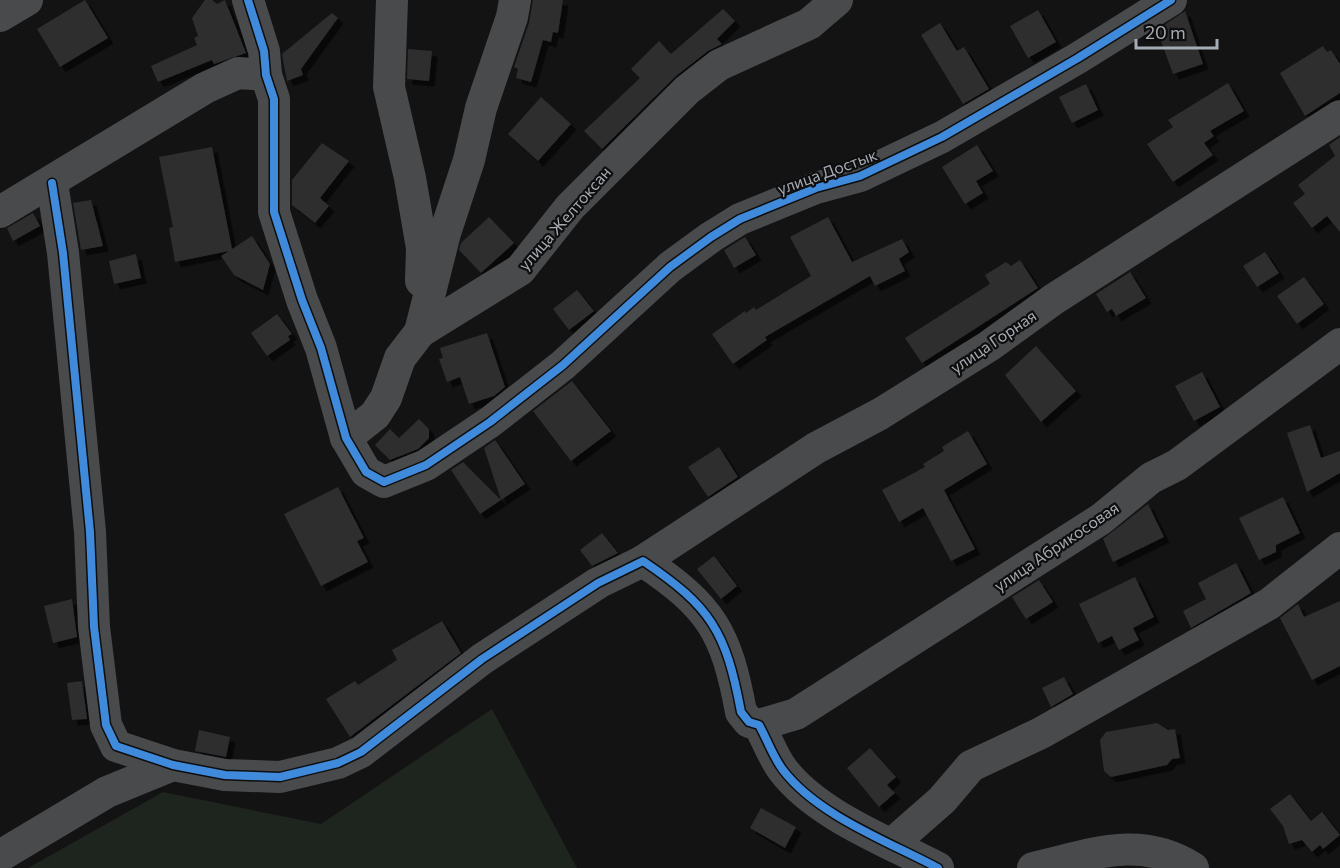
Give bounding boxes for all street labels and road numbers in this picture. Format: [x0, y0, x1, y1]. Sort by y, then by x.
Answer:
street label: улица Достык [775, 144, 880, 198]
street label: улица Желтоксан [514, 162, 614, 274]
street label: улица Горная [946, 305, 1040, 377]
street label: улица Абрикосовая [990, 497, 1122, 595]

